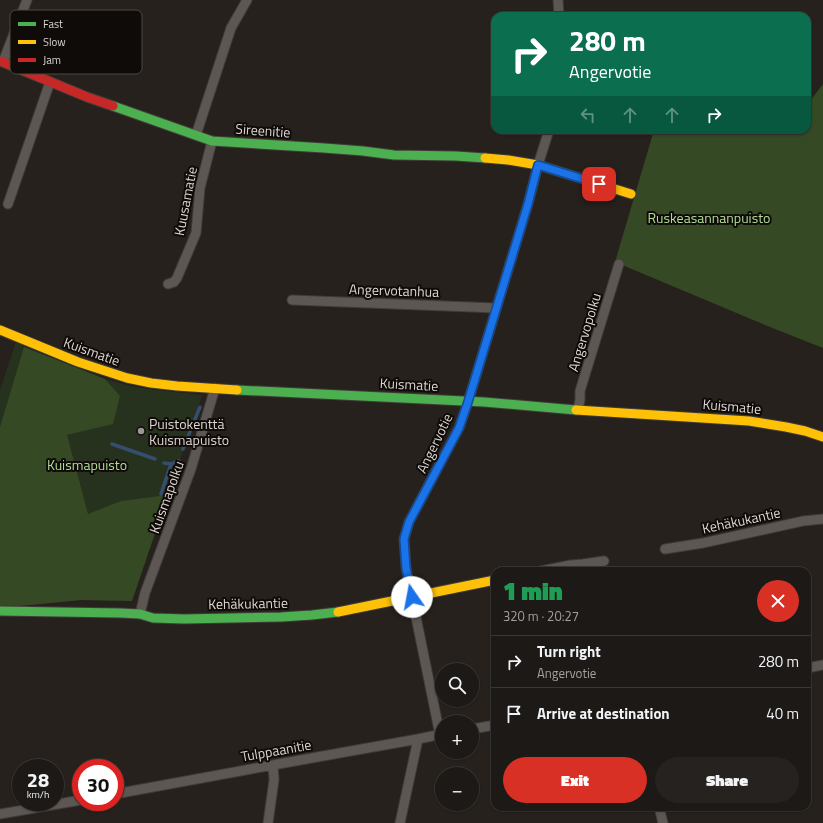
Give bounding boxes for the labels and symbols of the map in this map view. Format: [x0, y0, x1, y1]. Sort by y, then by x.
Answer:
legend [10, 10, 142, 74]
text: Fast [43, 16, 63, 32]
text: Slow [43, 34, 66, 50]
text: Jam [43, 52, 61, 68]
street label: Sireenitie [235, 118, 291, 142]
street label: Kuusamatie [168, 165, 202, 237]
pin [582, 167, 616, 201]
park label: Ruskeasannanpuisto [648, 207, 770, 228]
street label: Angervotanhua [348, 278, 440, 302]
street label: Angervopolku [562, 290, 606, 374]
street label: Kuismatie [61, 331, 123, 371]
street label: Kuismatie [379, 372, 439, 396]
street label: Kuismatie [702, 393, 762, 419]
street label: Angervotie [411, 410, 457, 476]
place label: Puistokenttä Kuismapuisto [149, 413, 229, 450]
marker: Puistokenttä Kuismapuisto [136, 426, 146, 436]
park label: Kuismapuisto [47, 454, 127, 475]
street label: Kuismapolku [143, 458, 189, 536]
street label: Kehäkukantie [700, 501, 782, 539]
position arrow [391, 576, 433, 618]
street label: Kehäkukantie [208, 592, 288, 614]
street label: Tulppaanitie [239, 733, 313, 767]
speed limit sign: 30 [72, 759, 124, 811]

